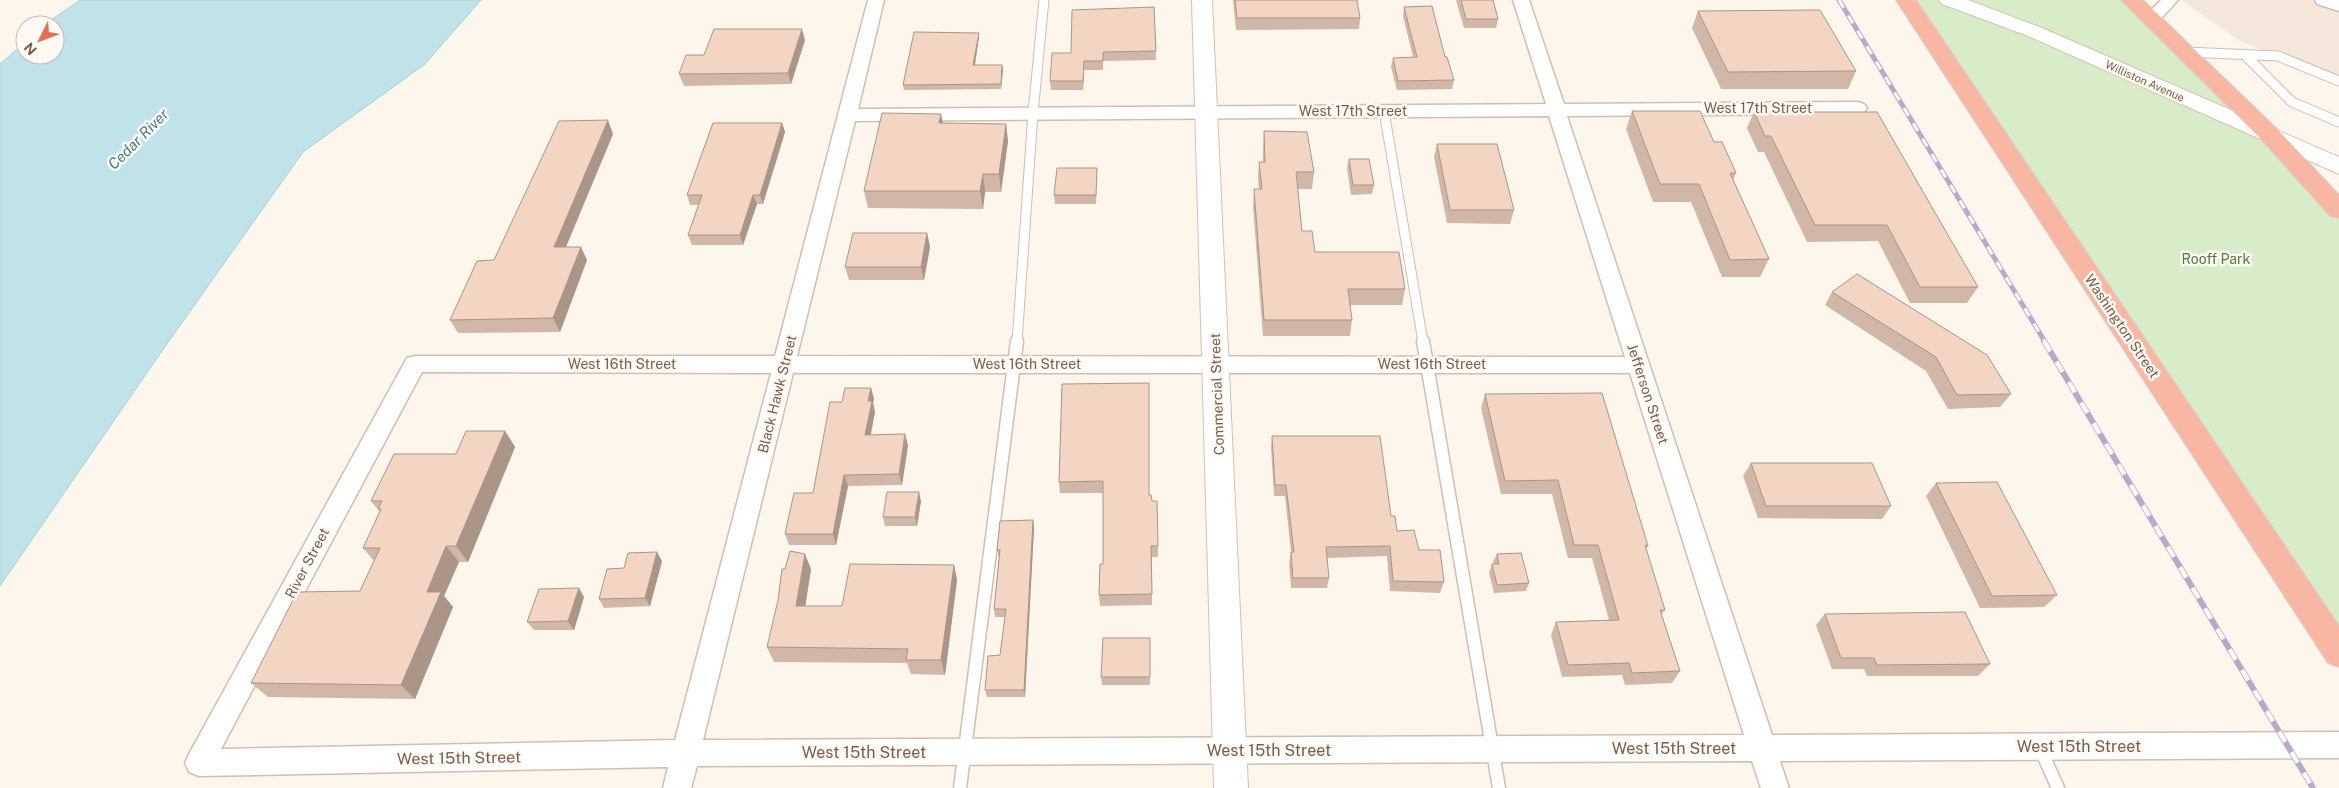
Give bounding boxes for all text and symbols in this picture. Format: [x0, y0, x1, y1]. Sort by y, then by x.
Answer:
north arrow [15, 15, 65, 65]
text: N [21, 39, 40, 58]
street label: Williston Avenue [2104, 58, 2186, 104]
street label: West 17th Street [1704, 100, 1812, 116]
street label: West 17th Street [1299, 103, 1407, 119]
water label: Cedar River [104, 105, 172, 173]
park label: Rooff Park [2182, 251, 2251, 267]
street label: Washington Street [2081, 271, 2163, 381]
street label: Black Hawk Street [755, 333, 799, 455]
street label: Commercial Street [1207, 333, 1227, 455]
street label: Jefferson Street [1624, 342, 1672, 446]
street label: West 16th Street [568, 356, 676, 372]
street label: West 16th Street [973, 356, 1081, 372]
street label: West 16th Street [1378, 356, 1486, 372]
street label: River Street [282, 525, 332, 601]
street label: West 15th Street [2017, 737, 2141, 756]
street label: West 15th Street [1612, 739, 1736, 758]
street label: West 15th Street [1207, 741, 1331, 760]
street label: West 15th Street [802, 743, 926, 762]
street label: West 15th Street [397, 747, 521, 769]

